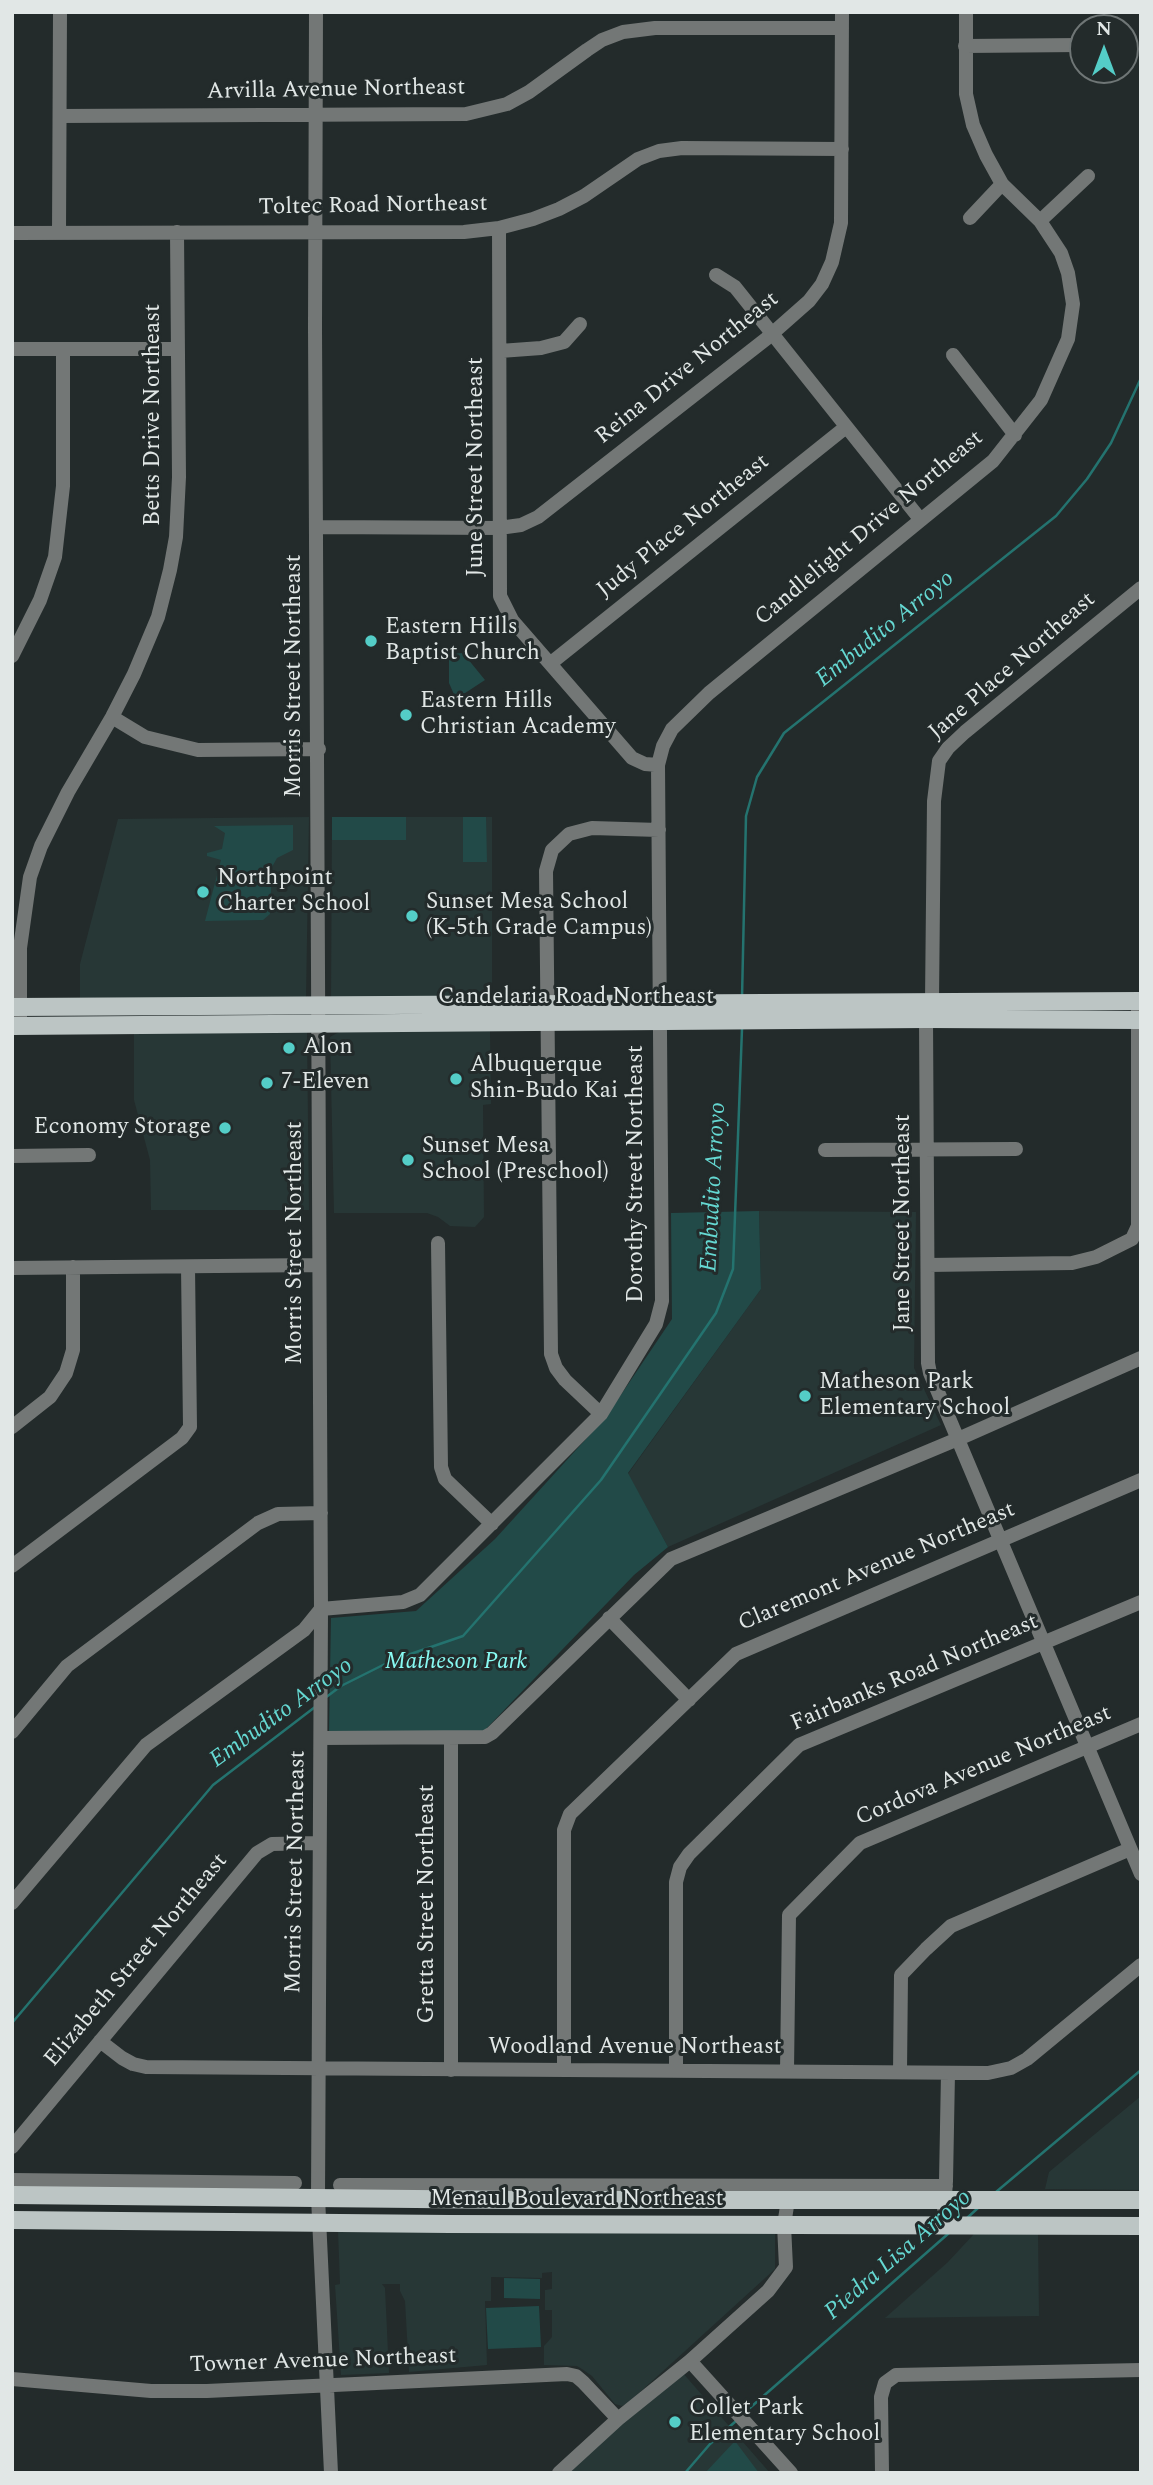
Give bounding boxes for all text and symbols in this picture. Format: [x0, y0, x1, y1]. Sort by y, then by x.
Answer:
north arrow [1069, 14, 1139, 84]
text: N [1096, 15, 1112, 44]
street label: Arvilla Avenue Northeast [206, 75, 466, 107]
street label: Toltec Road Northeast [258, 191, 488, 223]
street label: Reina Drive Northeast [591, 287, 785, 451]
street label: Betts Drive Northeast [140, 304, 168, 526]
street label: June Street Northeast [463, 357, 491, 577]
street label: Candlelight Drive Northeast [750, 425, 990, 633]
street label: Judy Place Northeast [592, 449, 776, 605]
street label: Morris Street Northeast [281, 554, 309, 798]
water label: Embudito Arroyo [811, 565, 961, 695]
street label: Jane Place Northeast [924, 587, 1102, 747]
place label: Eastern Hills Baptist Church [385, 614, 540, 668]
marker: Eastern Hills Baptist Church [363, 633, 379, 649]
place label: Eastern Hills Christian Academy [420, 688, 615, 742]
marker: Eastern Hills Christian Academy [398, 707, 414, 723]
place label: Northpoint Charter School [217, 865, 370, 919]
marker: Northpoint Charter School [195, 884, 211, 900]
place label: Sunset Mesa School (K-5th Grade Campus) [426, 889, 652, 943]
marker: Sunset Mesa School (K-5th Grade Campus) [404, 908, 420, 924]
street label: Candelaria Road Northeast [438, 984, 714, 1012]
place label: Alon [303, 1034, 353, 1062]
marker: Alon [281, 1040, 297, 1056]
street label: Dorothy Street Northeast [623, 1045, 651, 1303]
place label: Albuquerque Shin-Budo Kai [470, 1052, 618, 1106]
place label: 7-Eleven [281, 1069, 370, 1097]
marker: Albuquerque Shin-Budo Kai [448, 1071, 464, 1087]
marker: 7-Eleven [259, 1075, 275, 1091]
water label: Embudito Arroyo [696, 1101, 734, 1273]
place label: Economy Storage [33, 1114, 211, 1142]
street label: Jane Street Northeast [890, 1114, 918, 1332]
marker: Economy Storage [217, 1120, 233, 1136]
street label: Morris Street Northeast [282, 1121, 310, 1365]
place label: Sunset Mesa School (Preschool) [422, 1133, 609, 1187]
marker: Sunset Mesa School (Preschool) [400, 1152, 416, 1168]
place label: Matheson Park Elementary School [819, 1369, 1010, 1423]
marker: Matheson Park Elementary School [797, 1388, 813, 1404]
street label: Claremont Avenue Northeast [734, 1497, 1020, 1639]
street label: Fairbanks Road Northeast [787, 1609, 1043, 1739]
park label: Matheson Park [385, 1649, 527, 1677]
water label: Embudito Arroyo [205, 1652, 359, 1776]
street label: Cordova Avenue Northeast [852, 1701, 1116, 1833]
street label: Morris Street Northeast [281, 1750, 313, 1994]
street label: Gretta Street Northeast [414, 1784, 442, 2024]
street label: Elizabeth Street Northeast [39, 1849, 235, 2073]
street label: Woodland Avenue Northeast [488, 2034, 782, 2062]
water label: Piedra Lisa Arroyo [820, 2184, 978, 2328]
street label: Menaul Boulevard Northeast [430, 2186, 724, 2214]
street label: Towner Avenue Northeast [189, 2344, 457, 2380]
place label: Collet Park Elementary School [689, 2395, 880, 2449]
marker: Collet Park Elementary School [667, 2414, 683, 2430]

